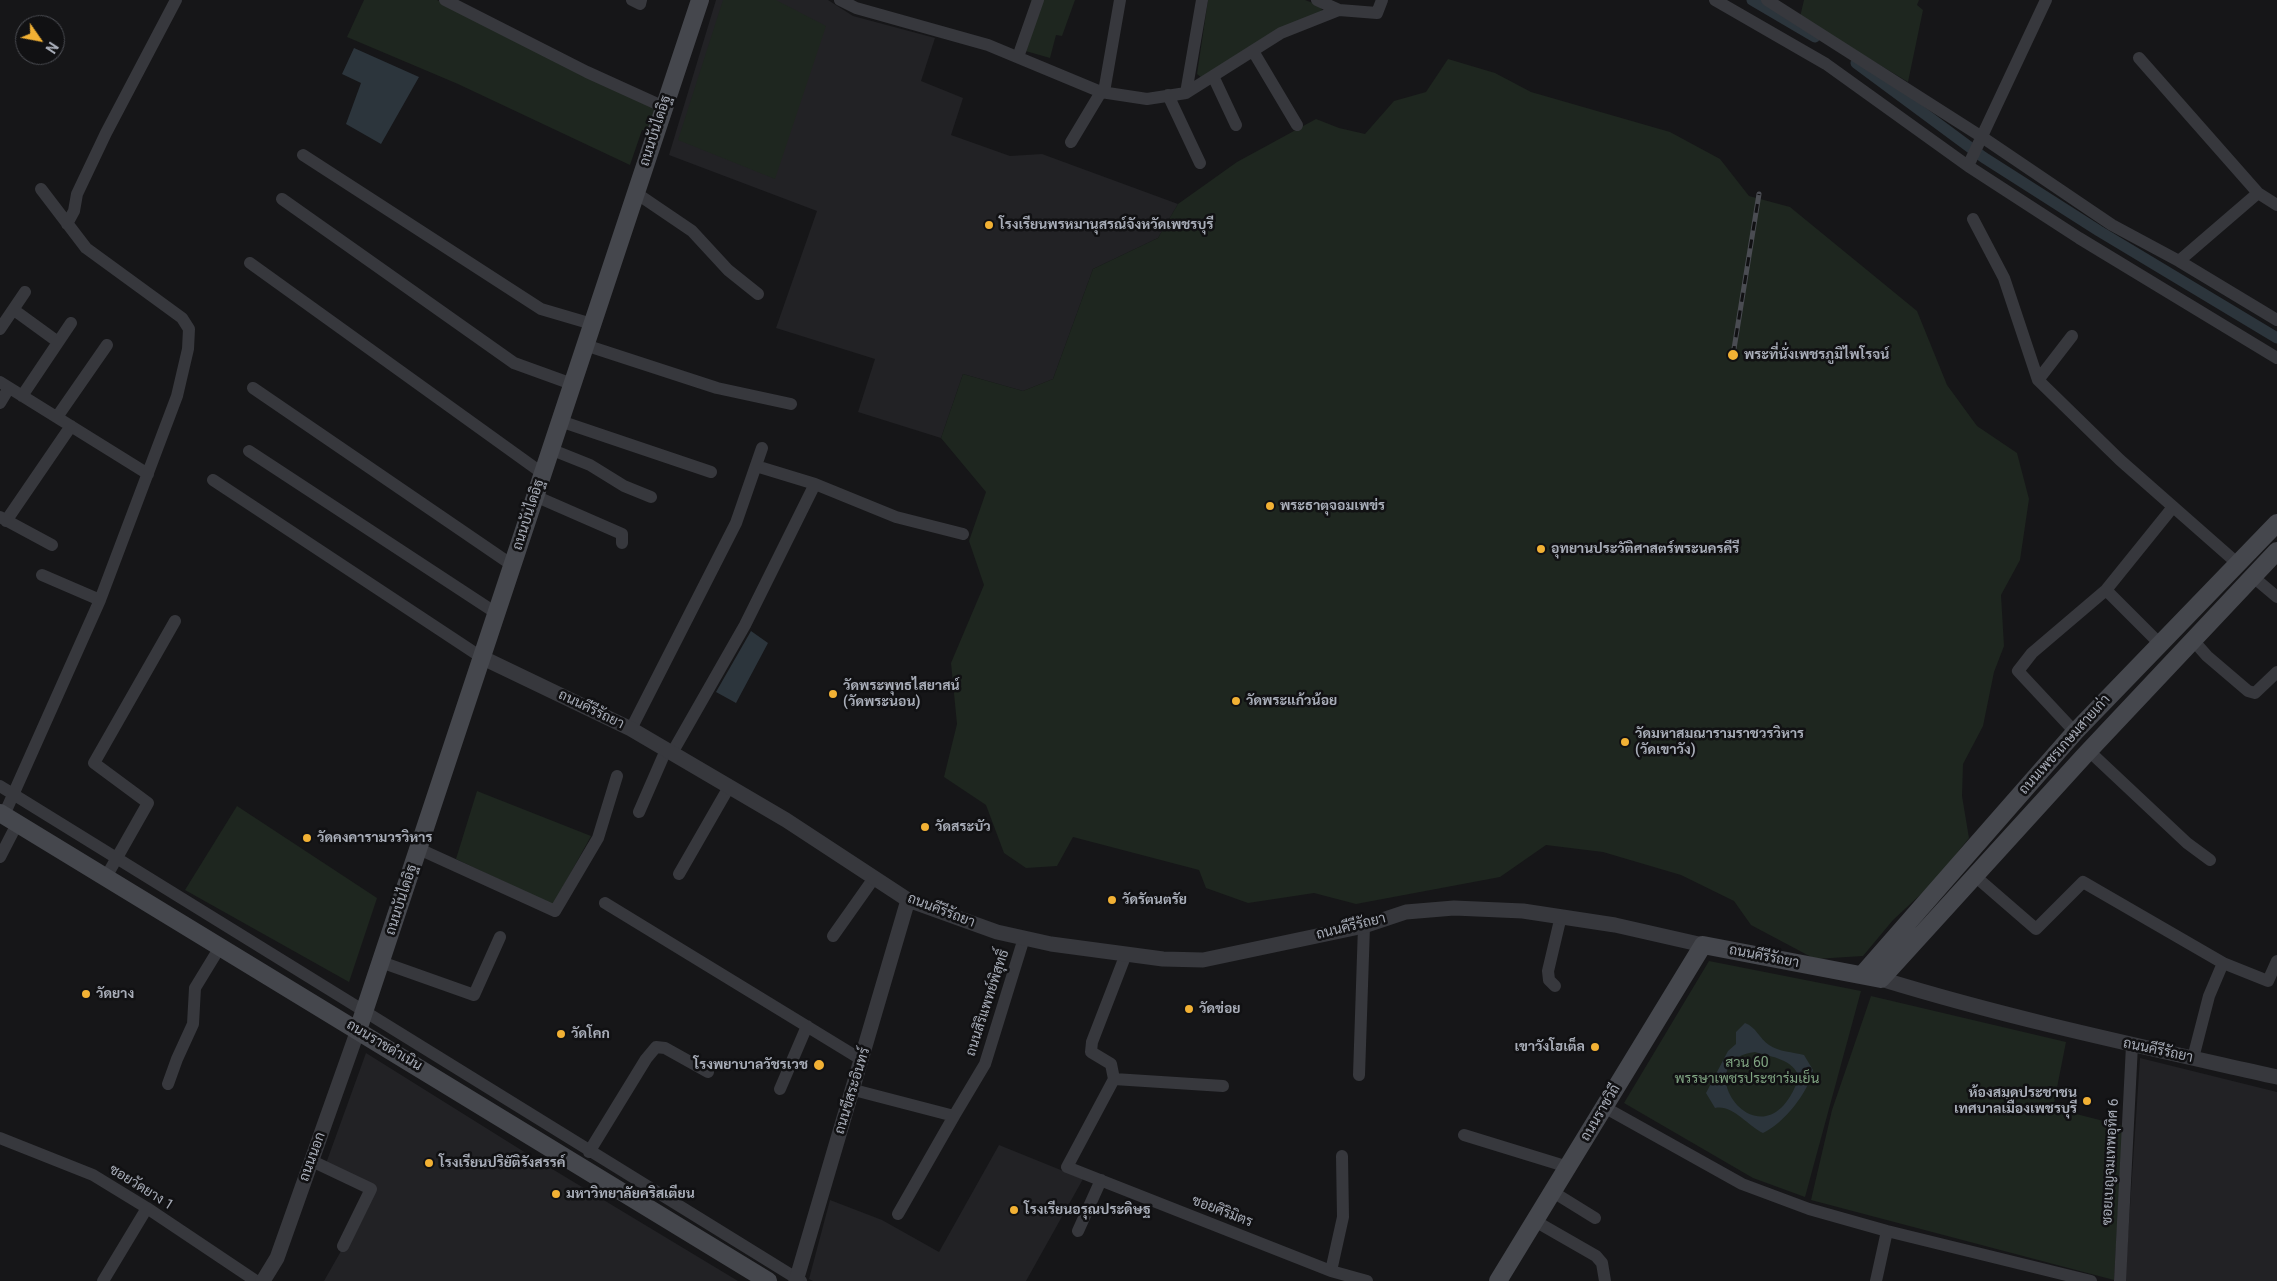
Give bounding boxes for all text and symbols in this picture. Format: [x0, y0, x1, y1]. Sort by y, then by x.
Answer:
north arrow [15, 15, 65, 65]
text: N [42, 39, 61, 56]
street label: ถนนบันไดอิฐ [637, 93, 675, 169]
place label: โรงเรียนพรหมานุสรณ์จังหวัดเพชรบุรี [999, 217, 1213, 233]
marker: โรงเรียนพรหมานุสรณ์จังหวัดเพชรบุรี [983, 219, 995, 231]
place label: พระที่นั่งเพชรภูมิไพโรจน์ [1744, 347, 1889, 363]
marker: พระที่นั่งเพชรภูมิไพโรจน์ [1726, 348, 1740, 362]
street label: ถนนบันไดอิฐ [510, 477, 548, 553]
place label: พระธาตุจอมเพข่ร [1280, 498, 1385, 514]
marker: พระธาตุจอมเพข่ร [1264, 500, 1276, 512]
place label: อุทยานประวัติศาสตร์พระนครคีรี [1551, 541, 1739, 557]
marker: อุทยานประวัติศาสตร์พระนครคีรี [1535, 543, 1547, 555]
place label: วัดพระพุทธไสยาสน์ (วัดพระนอน) [843, 678, 960, 710]
street label: ถนนคีรีรัถยา [555, 687, 627, 733]
marker: วัดพระพุทธไสยาสน์ (วัดพระนอน) [827, 688, 839, 700]
street label: ถนนเพชรเกษมสายเก่า [2016, 692, 2114, 798]
place label: วัดพระแก้วน้อย [1246, 693, 1337, 709]
marker: วัดพระแก้วน้อย [1230, 695, 1242, 707]
place label: วัดมหาสมณารามราชวรวิหาร (วัดเขาวัง) [1635, 726, 1804, 759]
marker: วัดมหาสมณารามราชวรวิหาร (วัดเขาวัง) [1619, 736, 1631, 748]
place label: วัดสระบัว [935, 819, 991, 835]
marker: วัดสระบัว [919, 821, 931, 833]
place label: วัดคงคารามวรวิหาร [317, 830, 432, 846]
marker: วัดคงคารามวรวิหาร [301, 832, 313, 844]
street label: ถนนบันไดอิฐ [383, 862, 421, 938]
street label: ถนนคีรีรัถยา [905, 890, 977, 932]
place label: วัดรัตนตรัย [1122, 892, 1187, 908]
marker: วัดรัตนตรัย [1106, 894, 1118, 906]
street label: ถนนคีรีรัถยา [1315, 910, 1387, 944]
street label: ถนนคีรีรัถยา [1728, 942, 1800, 972]
street label: ถนนสิริแพทย์พิสุทธิ์ [963, 948, 1013, 1058]
place label: วัดยาง [96, 986, 134, 1002]
marker: วัดยาง [80, 988, 92, 1000]
place label: วัดข่อย [1199, 1001, 1241, 1017]
marker: วัดข่อย [1183, 1003, 1195, 1015]
street label: ถนนราชดำเนิน [343, 1017, 425, 1075]
place label: วัดโคก [571, 1026, 610, 1042]
marker: วัดโคก [555, 1028, 567, 1040]
street label: ถนนคีรีรัถยา [2122, 1035, 2194, 1067]
place label: เขาวังโฮเต็ล [1515, 1039, 1585, 1055]
marker: เขาวังโฮเต็ล [1589, 1041, 1601, 1053]
street label: ถนนขีสระอินทร์ [832, 1046, 874, 1136]
park label: สวน 60 พรรษาเพชรประชาร่มเย็น [1675, 1055, 1819, 1088]
place label: โรงพยาบาลวัชรเวช [693, 1057, 808, 1073]
marker: โรงพยาบาลวัชรเวช [812, 1058, 826, 1072]
street label: ถนนราชวิถี [1577, 1082, 1625, 1144]
place label: ห้องสมุดประชาชน เทศบาลเมืองเพชรบุรี [1954, 1085, 2077, 1118]
marker: ห้องสมุดประชาชน เทศบาลเมืองเพชรบุรี [2081, 1095, 2093, 1107]
street label: ซอยเบญจมเทพอุทิศ 6 [2099, 1098, 2123, 1226]
street label: ถนนนอก [296, 1130, 330, 1184]
place label: โรงเรียนปริยัติรังสรรค์ [439, 1155, 565, 1171]
marker: โรงเรียนปริยัติรังสรรค์ [423, 1157, 435, 1169]
street label: ซอยวัดยาง 1 [106, 1162, 176, 1214]
place label: มหาวิทยาลัยคริสเตียน [566, 1186, 695, 1202]
marker: มหาวิทยาลัยคริสเตียน [550, 1188, 562, 1200]
street label: ซอยศิริมิตร [1189, 1193, 1255, 1231]
place label: โรงเรียนอรุณประดิษฐ [1024, 1202, 1151, 1218]
marker: โรงเรียนอรุณประดิษฐ [1008, 1204, 1020, 1216]

